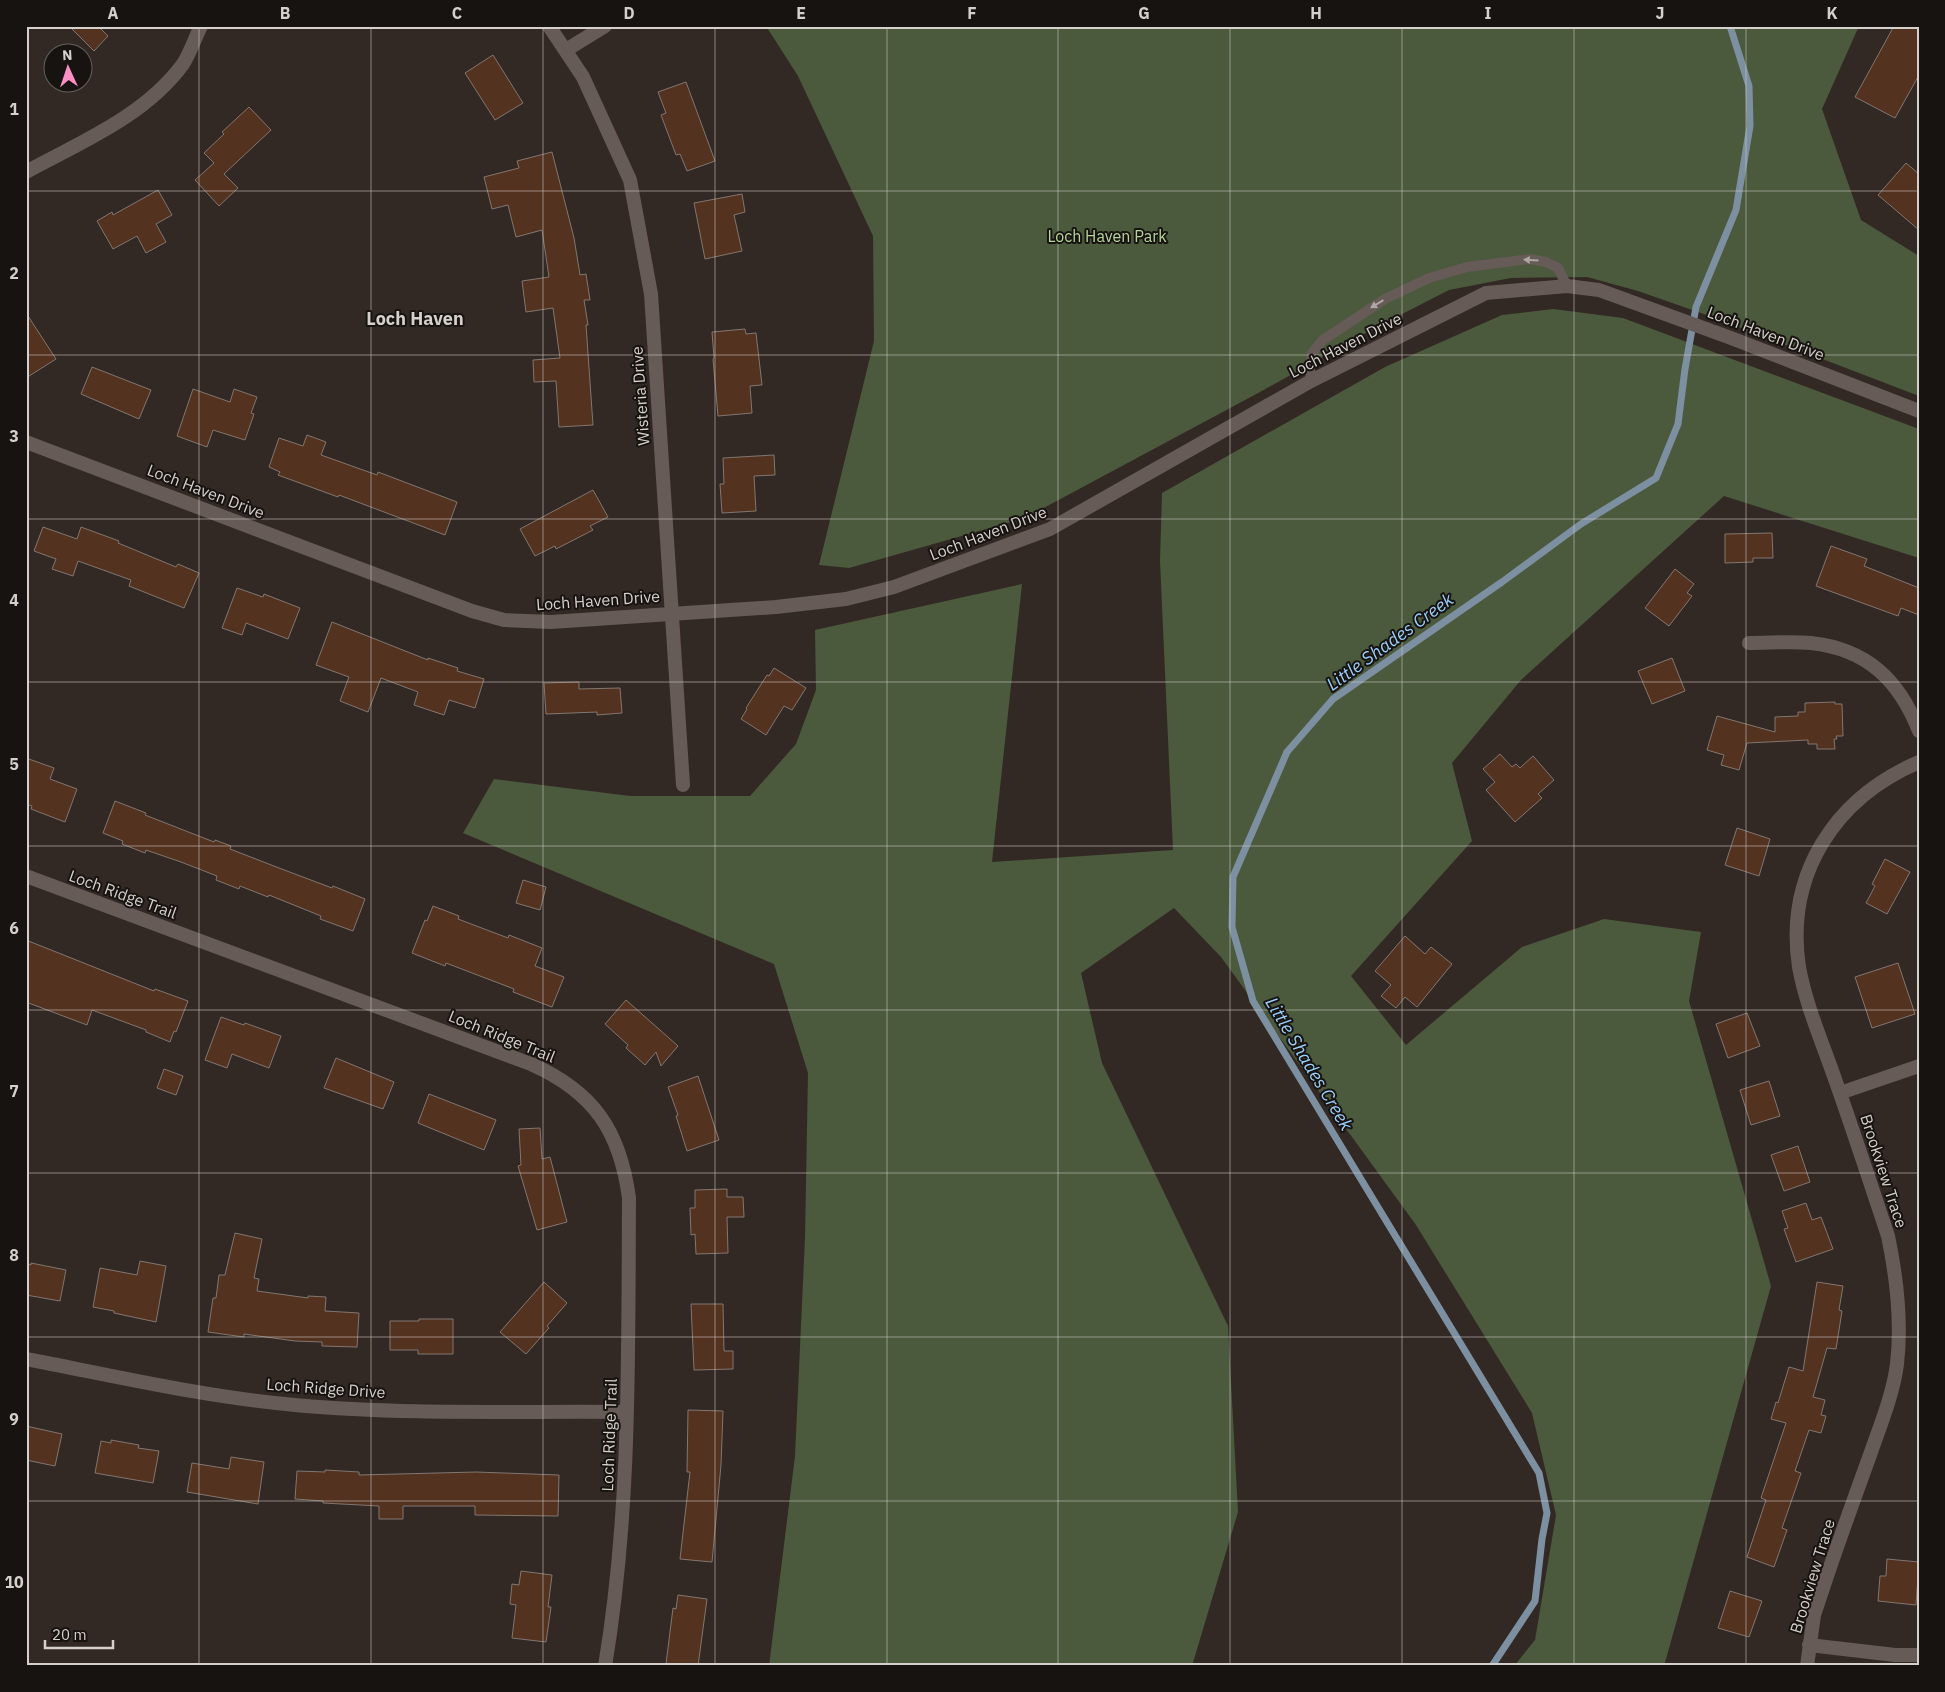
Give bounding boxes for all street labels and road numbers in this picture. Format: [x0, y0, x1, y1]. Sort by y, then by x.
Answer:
street label: Loch Haven Drive [1705, 301, 1828, 365]
street label: Loch Haven Drive [1285, 308, 1405, 382]
street label: Wisteria Drive [627, 345, 653, 446]
street label: Loch Haven Drive [145, 459, 268, 523]
street label: Loch Haven Drive [927, 501, 1050, 565]
street label: Loch Haven Drive [535, 586, 661, 614]
street label: Loch Ridge Trail [66, 865, 180, 923]
street label: Loch Ridge Trail [446, 1006, 558, 1066]
street label: Brookview Trace [1856, 1112, 1912, 1231]
street label: Loch Ridge Drive [266, 1374, 386, 1402]
street label: Loch Ridge Trail [597, 1378, 621, 1492]
street label: Brookview Trace [1785, 1516, 1839, 1636]

